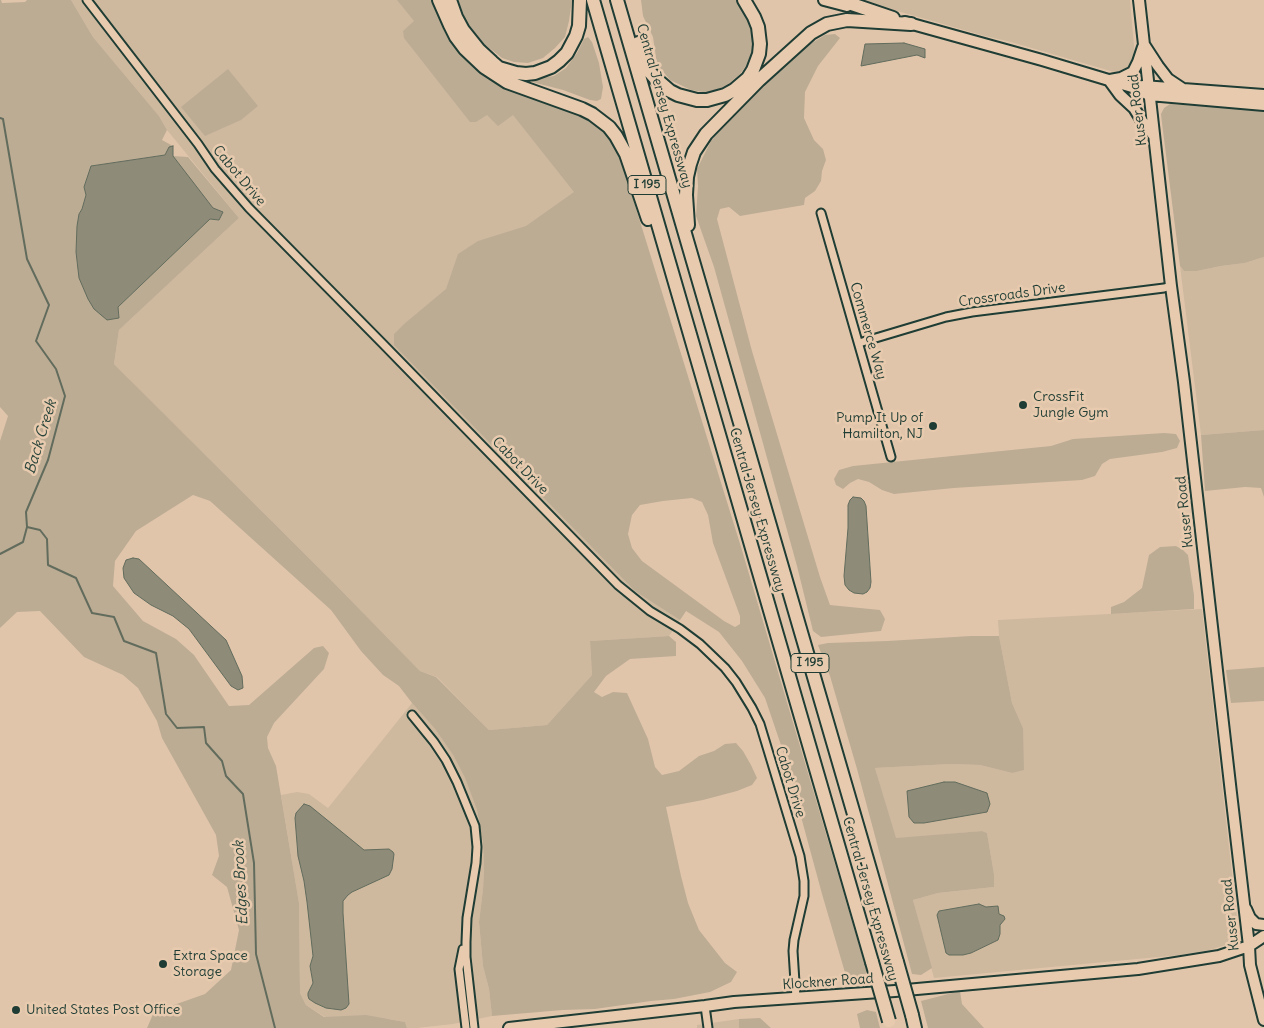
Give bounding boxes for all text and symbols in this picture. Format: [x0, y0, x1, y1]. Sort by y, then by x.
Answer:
street label: Central Jersey Expressway [632, 22, 696, 190]
street label: Kuser Road [1125, 73, 1151, 147]
street label: Cabot Drive [209, 142, 269, 210]
road number: I 195 [628, 176, 666, 194]
street label: Crossroads Drive [957, 279, 1067, 311]
street label: Commerce Way [846, 280, 890, 382]
place label: CrossFit Jungle Gym [1033, 389, 1109, 422]
water label: Back Creek [21, 398, 61, 476]
marker: CrossFit Jungle Gym [1017, 399, 1029, 411]
place label: Pump It Up of Hamilton, NJ [836, 410, 923, 442]
marker: Pump It Up of Hamilton, NJ [927, 420, 939, 432]
street label: Central Jersey Expressway [725, 426, 789, 594]
street label: Cabot Drive [488, 434, 552, 498]
street label: Kuser Road [1173, 475, 1197, 549]
road number: I 195 [791, 654, 829, 672]
street label: Cabot Drive [771, 744, 809, 820]
street label: Central Jersey Expressway [838, 815, 902, 983]
water label: Edges Brook [230, 840, 252, 926]
street label: Kuser Road [1219, 878, 1243, 952]
place label: Extra Space Storage [173, 948, 248, 980]
marker: Extra Space Storage [157, 958, 169, 970]
street label: Klockner Road [782, 970, 874, 994]
place label: United States Post Office [26, 1002, 180, 1018]
marker: United States Post Office [10, 1004, 22, 1016]

